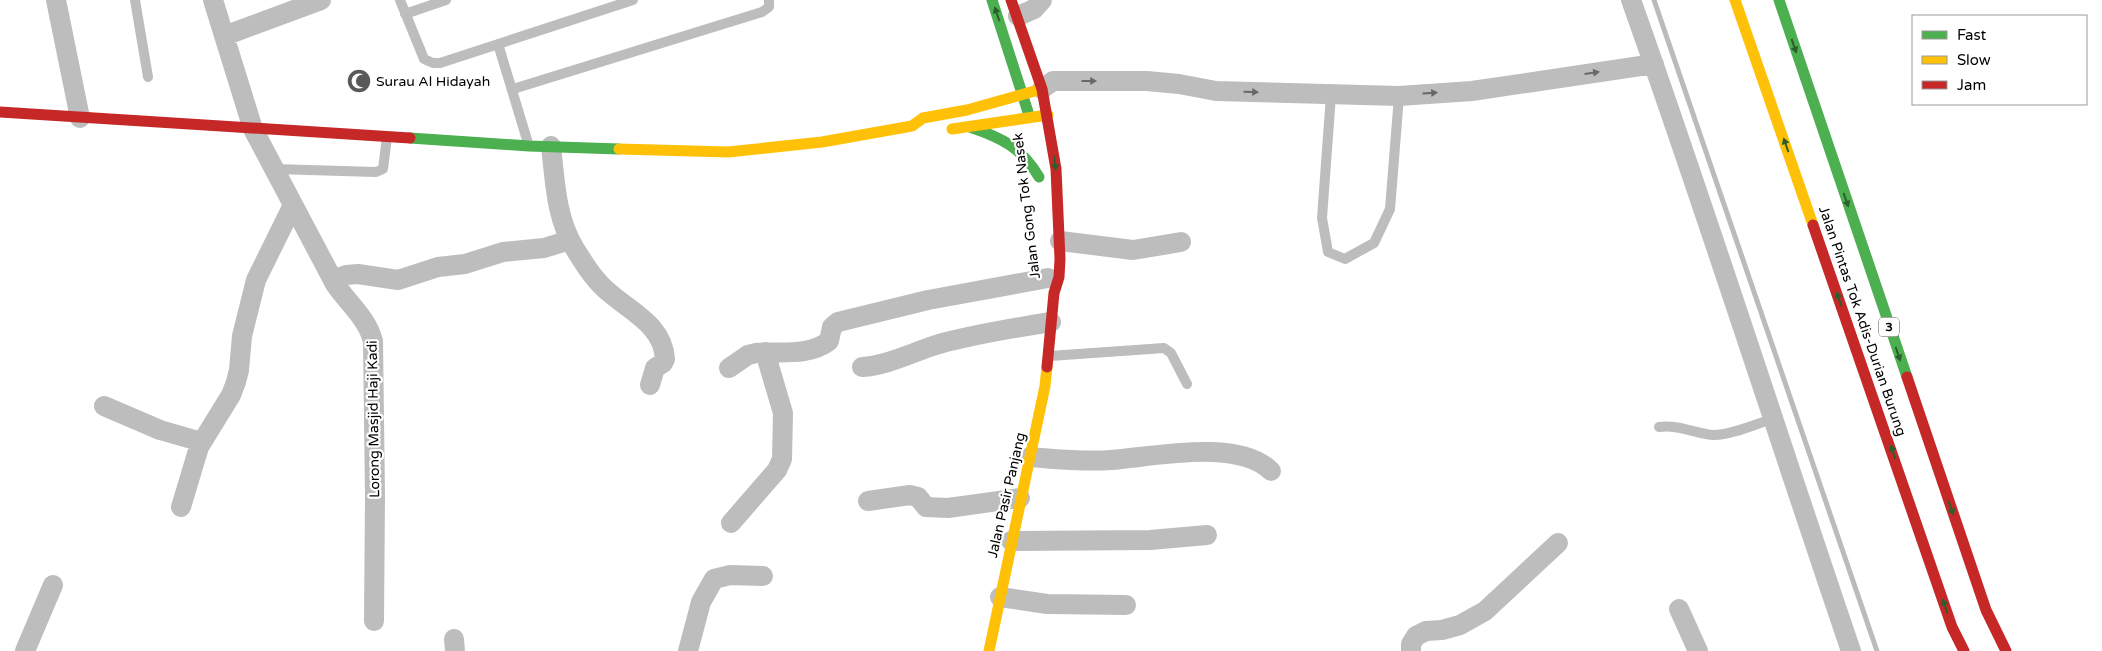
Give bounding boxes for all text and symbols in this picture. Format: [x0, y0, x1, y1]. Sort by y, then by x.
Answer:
one-way arrow [993, 7, 1000, 22]
legend [1912, 15, 2087, 105]
text: Fast [1957, 26, 1987, 44]
one-way arrow [1790, 39, 1798, 54]
text: Slow [1957, 51, 1991, 69]
mosque icon: Surau Al Hidayah [346, 68, 372, 94]
one-way arrow [1584, 69, 1600, 77]
place label: Surau Al Hidayah [376, 73, 490, 90]
text: Jam [1957, 76, 1986, 94]
one-way arrow [1081, 77, 1097, 85]
one-way arrow [1243, 88, 1259, 96]
one-way arrow [1423, 89, 1439, 97]
street label: Jalan Gong Tok Nasek [1009, 132, 1044, 280]
one-way arrow [1782, 138, 1789, 153]
one-way arrow [1051, 155, 1059, 171]
one-way arrow [1842, 193, 1850, 208]
street label: Jalan Pintas Tok Adis-Durian Burung [1815, 204, 1910, 438]
one-way arrow [1835, 291, 1843, 306]
road number: 3 [1879, 318, 1899, 337]
street label: Lorong Masjid Haji Kadi [364, 340, 383, 498]
one-way arrow [1894, 347, 1902, 362]
street label: Jalan Pasir Panjang [984, 431, 1029, 560]
one-way arrow [1889, 444, 1897, 459]
one-way arrow [1947, 501, 1955, 516]
one-way arrow [1941, 598, 1949, 613]

